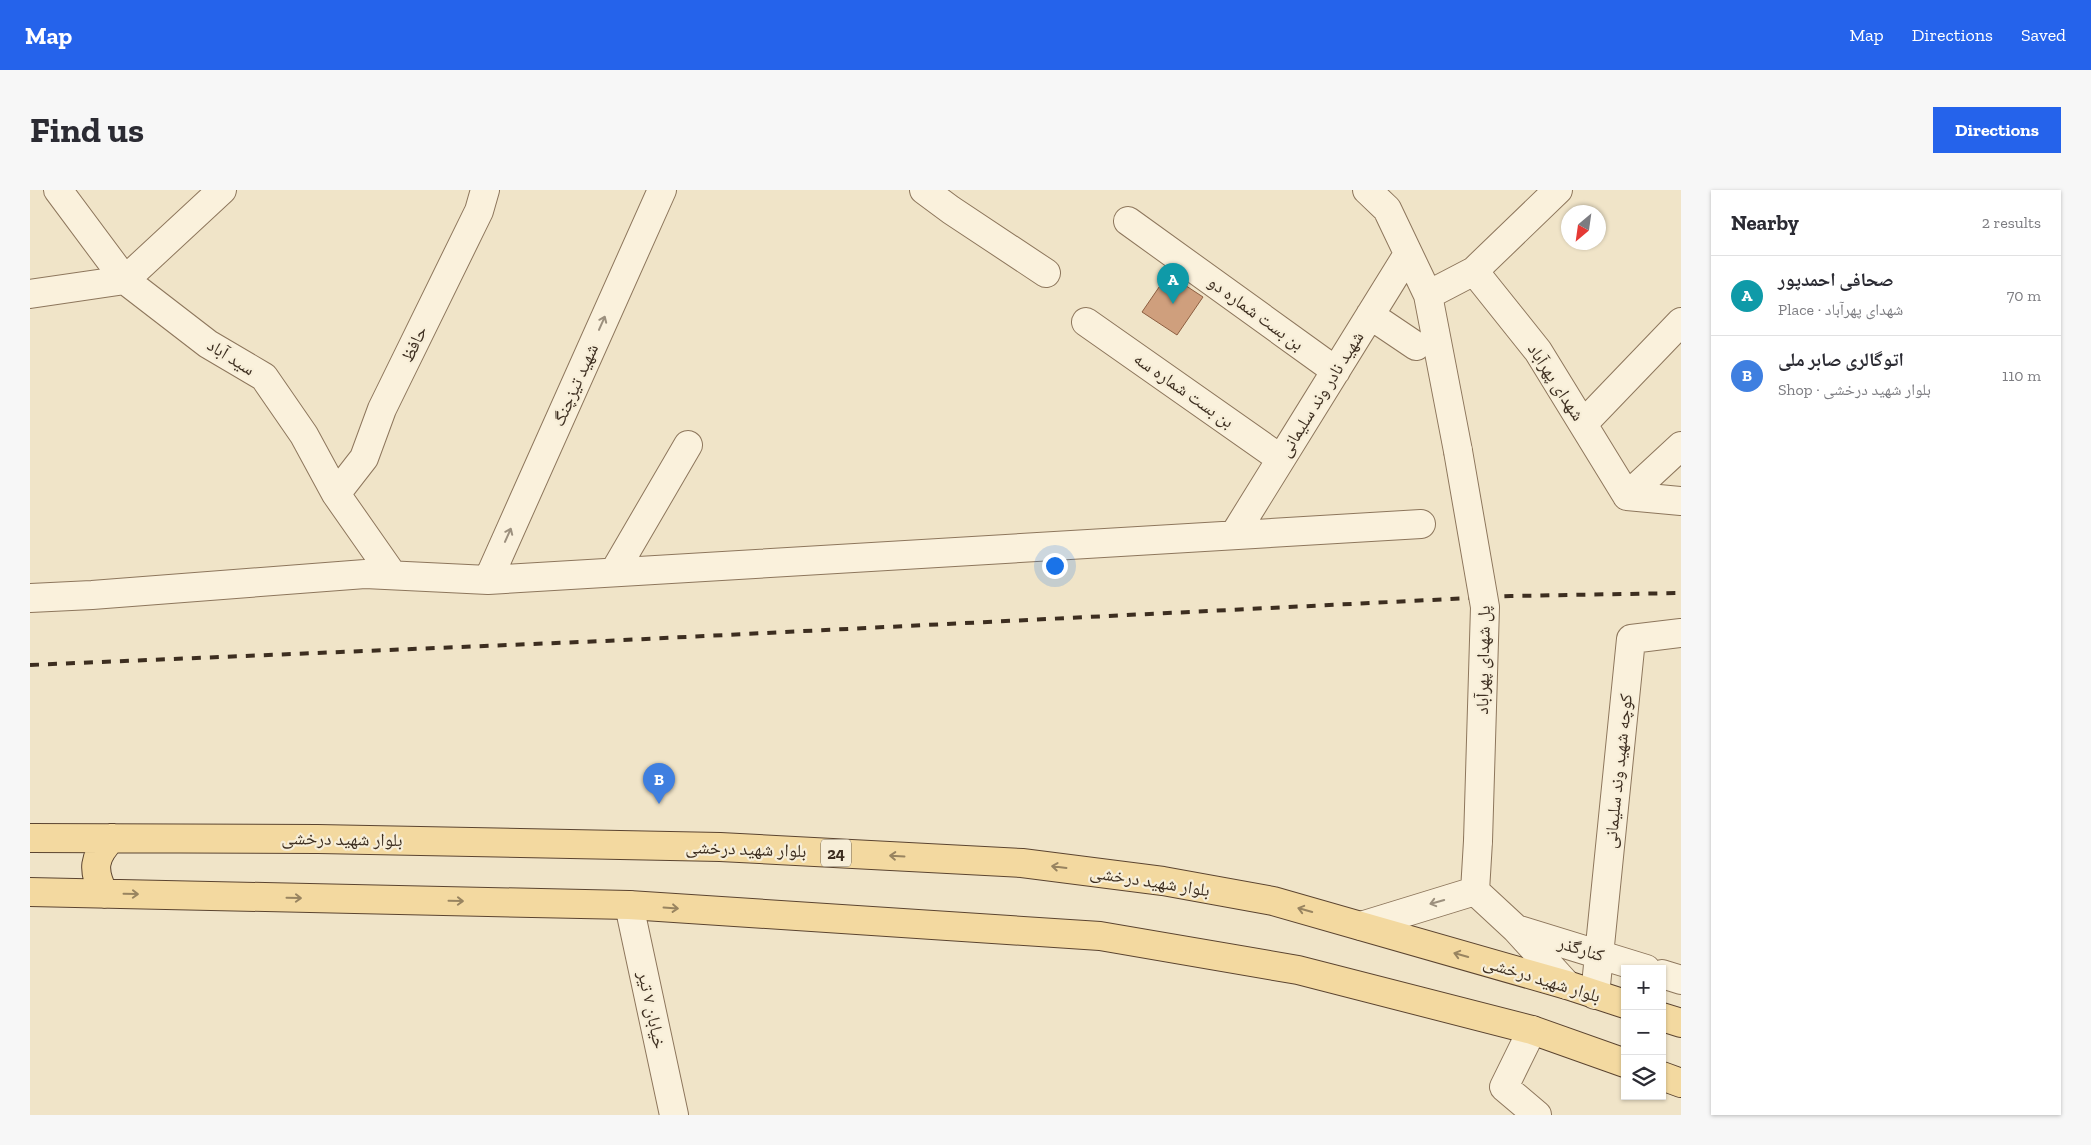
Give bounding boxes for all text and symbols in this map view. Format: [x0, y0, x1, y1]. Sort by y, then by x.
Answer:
text: Map [25, 21, 72, 50]
text: Map [1849, 24, 1884, 46]
text: Directions [1912, 24, 1993, 46]
text: Saved [2021, 24, 2066, 46]
button: Directions [1933, 107, 2061, 153]
text: Find us [30, 109, 144, 151]
north arrow [1561, 205, 1606, 250]
text: Nearby [1731, 210, 1799, 235]
text: 2 results [1982, 213, 2041, 232]
pin: A [1157, 263, 1189, 304]
text: صحافی احمدپور [1778, 268, 1894, 291]
street label: بن بست شماره دو [1204, 271, 1308, 355]
text: A [1742, 286, 1753, 305]
text: 70 m [2007, 286, 2041, 305]
text: Place · شهدای پهرآباد [1778, 300, 1903, 319]
one-way arrow [598, 316, 608, 331]
street label: حافظ [396, 322, 432, 366]
street label: شهید نادر وند سلیمانی [1274, 327, 1368, 461]
street label: سید آباد [203, 334, 259, 380]
street label: شهدای پهرآباد [1523, 339, 1589, 425]
street label: شهید تیزچنگ [547, 340, 603, 430]
street label: بن بست شماره سه [1130, 347, 1238, 433]
text: اتوگالری صابر ملی [1778, 348, 1904, 371]
text: B [1742, 366, 1752, 385]
text: 110 m [2002, 366, 2041, 385]
text: Shop · بلوار شهید درخشی [1778, 380, 1931, 399]
one-way arrow [503, 528, 513, 543]
your location [1042, 553, 1068, 579]
street label: پل شهدای پهرآباد [1471, 605, 1495, 715]
street label: کوچه شهید وند سلیمانی [1599, 692, 1637, 849]
pin: B [643, 763, 675, 804]
street label: بلوار شهید درخشی [281, 827, 403, 851]
street label: بلوار شهید درخشی [685, 836, 807, 862]
road number: 24 [821, 840, 851, 866]
one-way arrow [889, 852, 905, 861]
street label: بلوار شهید درخشی [1088, 861, 1212, 901]
one-way arrow [1051, 862, 1067, 872]
one-way arrow [122, 889, 139, 899]
one-way arrow [285, 893, 301, 902]
one-way arrow [448, 896, 464, 906]
one-way arrow [1429, 898, 1445, 908]
one-way arrow [663, 903, 679, 912]
one-way arrow [1297, 905, 1313, 915]
street label: کنارگذر [1554, 931, 1607, 967]
one-way arrow [1453, 949, 1469, 959]
street label: بلوار شهید درخشی [1481, 951, 1603, 1007]
map controls [1621, 965, 1666, 1100]
button: + [1621, 965, 1666, 1010]
street label: خیابان ۷ تیر [633, 968, 671, 1051]
button: − [1621, 1010, 1666, 1055]
button: layers [1621, 1055, 1666, 1100]

